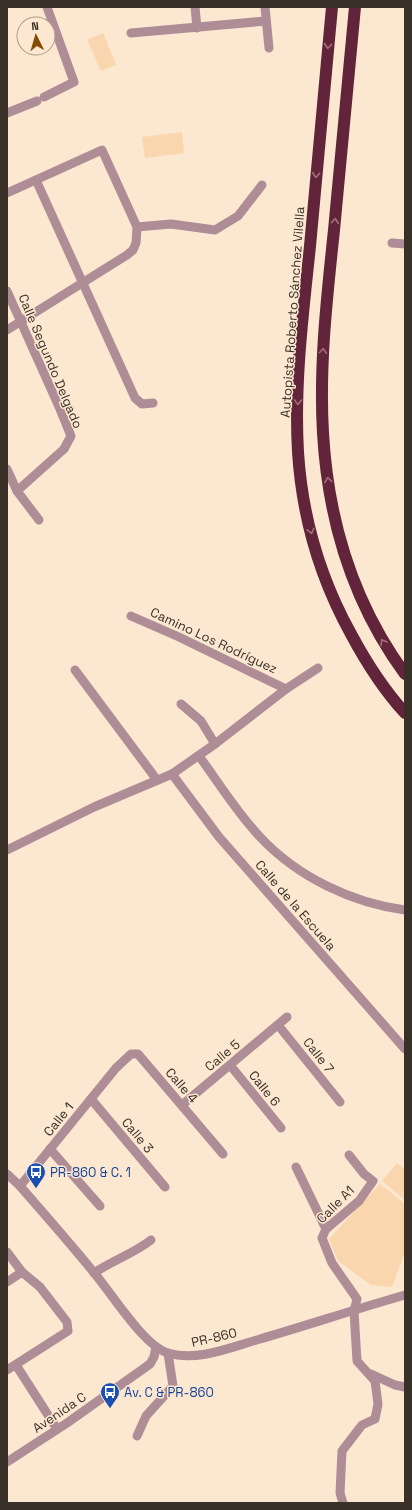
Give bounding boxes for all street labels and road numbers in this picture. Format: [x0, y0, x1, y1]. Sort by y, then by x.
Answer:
street label: Autopista Roberto Sánchez Vilella [277, 205, 308, 418]
street label: Calle Segundo Delgado [14, 291, 87, 431]
street label: Camino Los Rodríguez [148, 604, 280, 677]
street label: Calle de la Escuela [252, 856, 340, 955]
street label: Calle 7 [299, 1034, 338, 1077]
street label: Calle 5 [201, 1036, 244, 1075]
street label: Calle 4 [162, 1064, 202, 1107]
street label: Calle 6 [245, 1067, 284, 1110]
street label: Calle 1 [40, 1099, 77, 1140]
street label: Calle 3 [118, 1114, 157, 1157]
street label: Calle A1 [313, 1182, 358, 1227]
street label: PR-860 [190, 1324, 239, 1351]
street label: Avenida C [29, 1388, 89, 1437]

